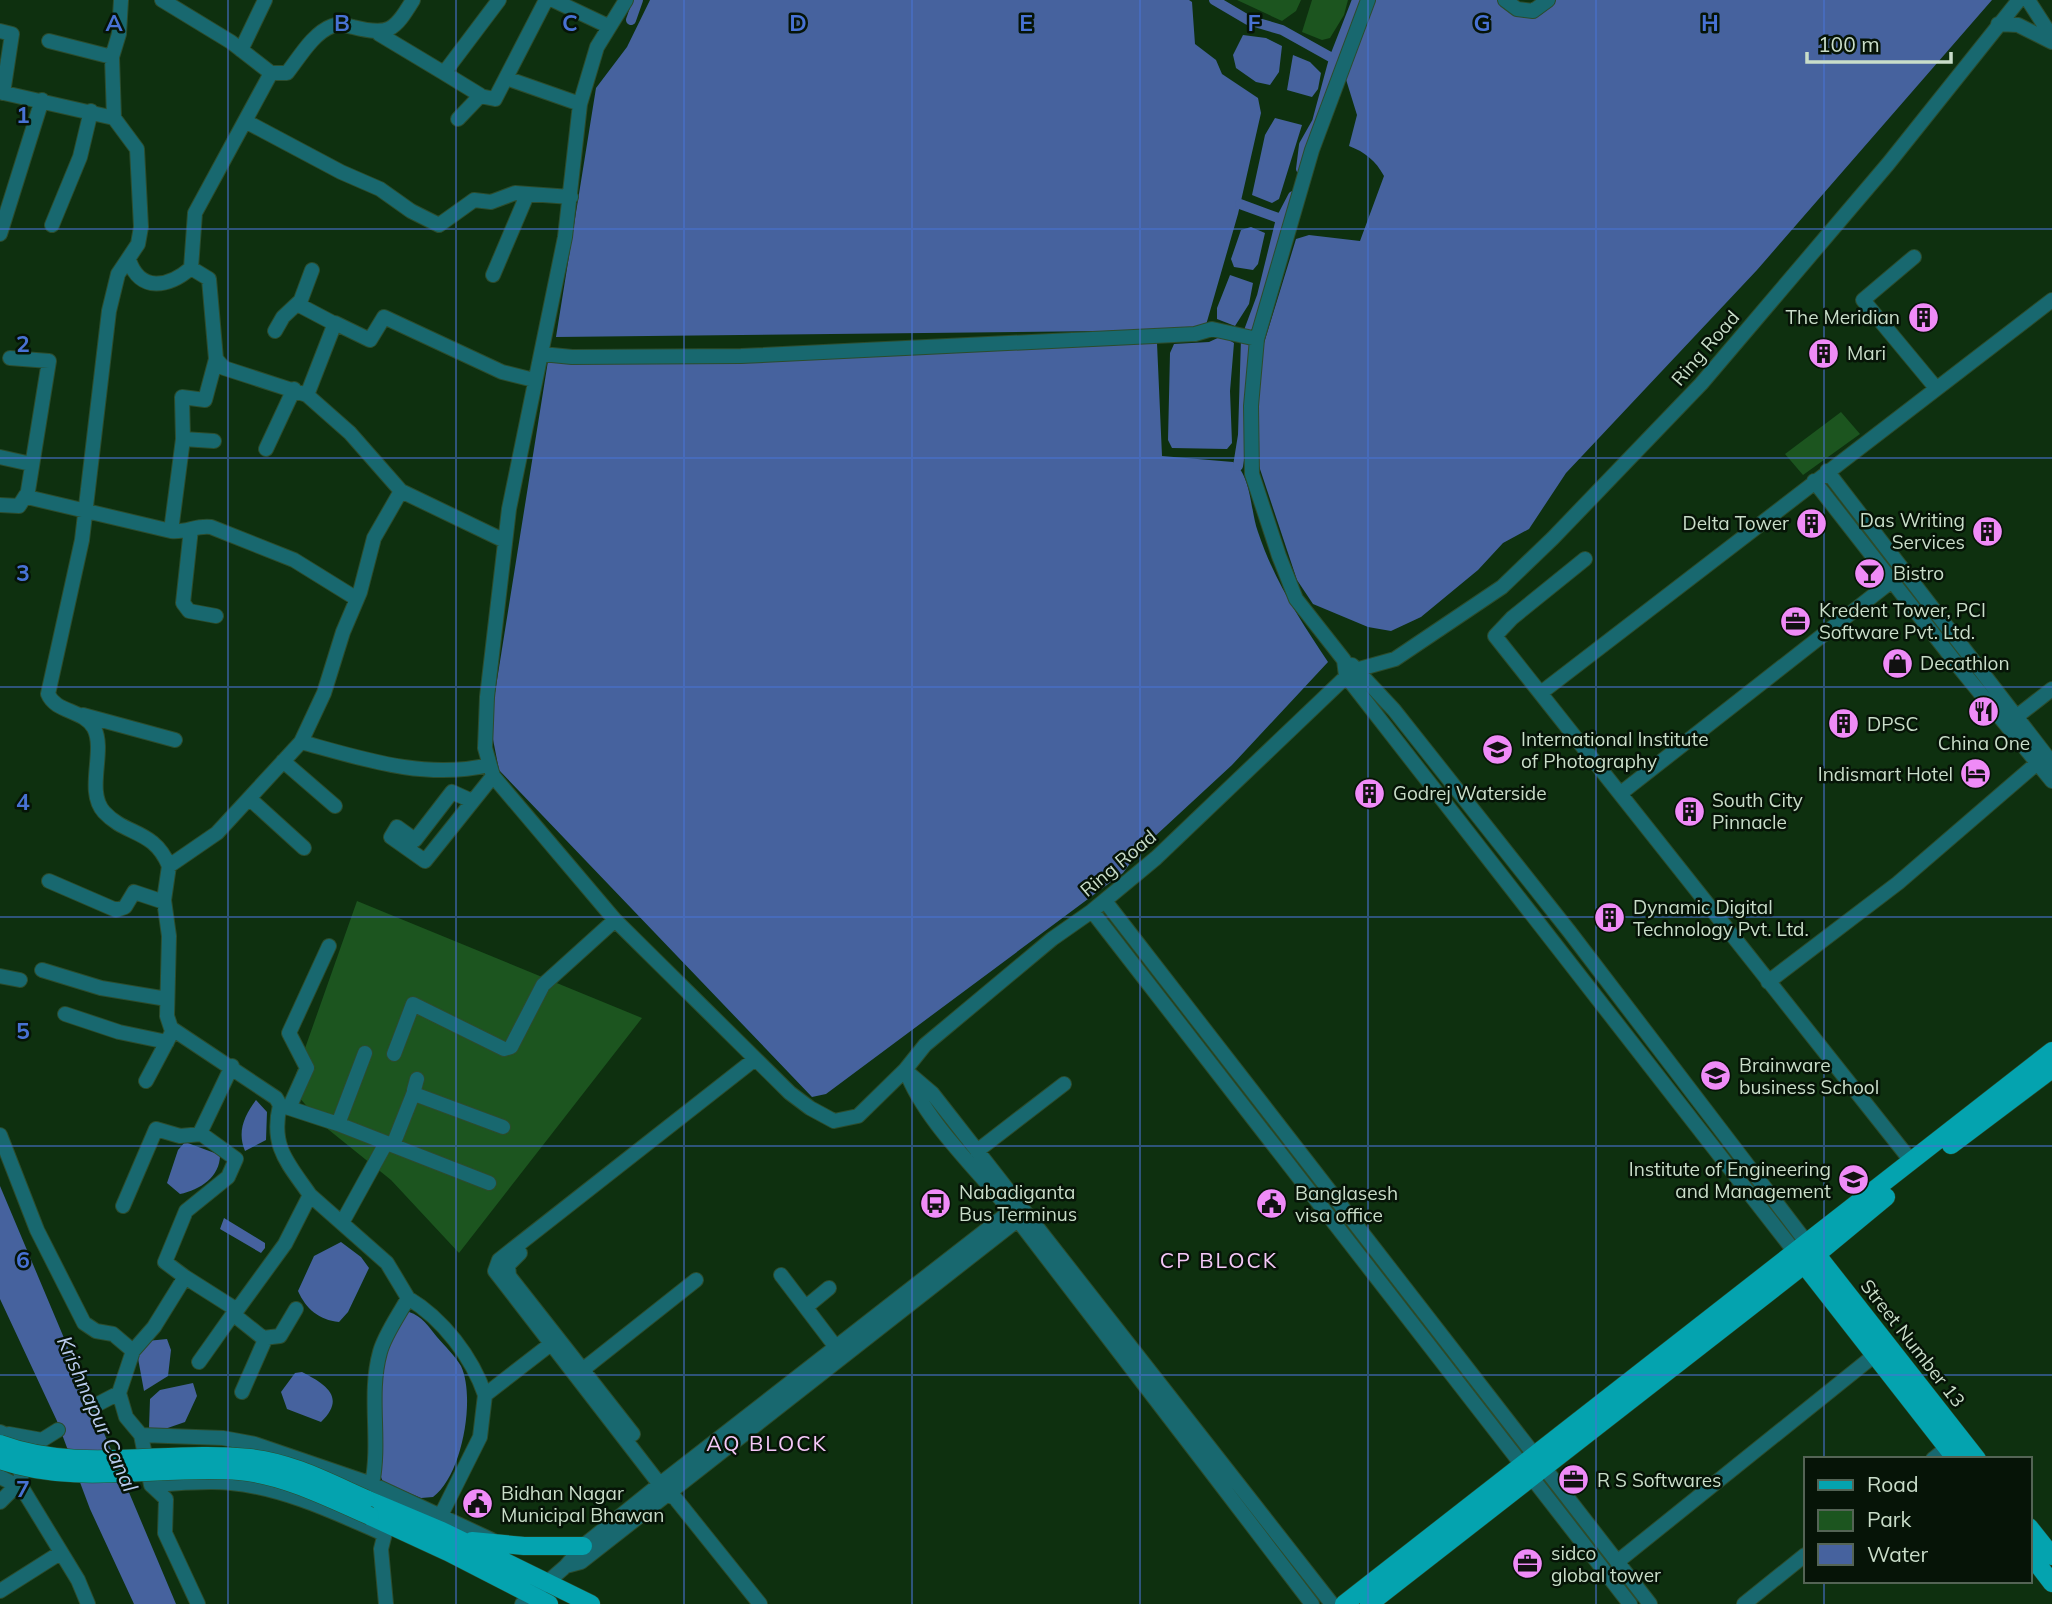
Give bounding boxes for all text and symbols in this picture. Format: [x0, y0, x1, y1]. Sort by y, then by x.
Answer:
text: A [105, 8, 123, 37]
text: B [334, 8, 350, 37]
text: C [562, 8, 578, 37]
text: D [789, 8, 807, 37]
text: E [1019, 8, 1033, 37]
text: F [1247, 8, 1261, 37]
text: G [1473, 8, 1491, 37]
text: H [1701, 8, 1719, 37]
scale bar [1807, 21, 1951, 65]
text: 100 m [1818, 31, 1880, 57]
text: 1 [16, 100, 30, 129]
building icon: The Meridian [1906, 300, 1940, 334]
street label: Ring Road [1666, 305, 1744, 391]
place label: The Meridian [1786, 305, 1900, 329]
text: 2 [16, 329, 30, 358]
building icon: Mari [1807, 336, 1841, 370]
place label: Mari [1847, 341, 1886, 365]
building icon: Delta Tower [1795, 506, 1829, 540]
place label: Das Writing Services [1860, 508, 1965, 554]
place label: Delta Tower [1683, 511, 1789, 535]
building icon: Das Writing Services [1971, 514, 2005, 548]
bar icon: Bistro [1853, 556, 1887, 590]
text: 3 [16, 558, 30, 587]
place label: Bistro [1893, 561, 1944, 585]
place label: Kredent Tower, PCI Software Pvt. Ltd. [1819, 598, 1986, 644]
office icon: Kredent Tower, PCI Software Pvt. Ltd. [1779, 604, 1813, 638]
shop icon: Decathlon [1880, 646, 1914, 680]
place label: Decathlon [1920, 651, 2010, 675]
restaurant icon: China One [1967, 695, 2001, 729]
building icon: DPSC [1827, 707, 1861, 741]
place label: DPSC [1867, 712, 1918, 736]
place label: International Institute of Photography [1521, 727, 1708, 773]
place label: China One [1938, 731, 2030, 755]
school or university icon: International Institute of Photography [1481, 733, 1515, 767]
hotel icon: Indismart Hotel [1959, 757, 1993, 791]
place label: Indismart Hotel [1818, 762, 1953, 786]
building icon: Godrej Waterside [1353, 776, 1387, 810]
place label: Godrej Waterside [1393, 781, 1547, 805]
text: 4 [16, 787, 30, 816]
place label: South City Pinnacle [1712, 788, 1803, 834]
building icon: South City Pinnacle [1672, 794, 1706, 828]
street label: Ring Road [1075, 824, 1161, 902]
place label: Dynamic Digital Technology Pvt. Ltd. [1633, 895, 1809, 941]
building icon: Dynamic Digital Technology Pvt. Ltd. [1593, 901, 1627, 935]
text: 5 [16, 1016, 30, 1045]
place label: Brainware business School [1739, 1053, 1879, 1099]
school or university icon: Brainware business School [1699, 1059, 1733, 1093]
place label: Institute of Engineering and Management [1629, 1157, 1831, 1203]
school or university icon: Institute of Engineering and Management [1837, 1163, 1871, 1197]
place label: Nabadiganta Bus Terminus [959, 1180, 1077, 1226]
place label: Banglasesh visa office [1295, 1181, 1398, 1227]
bus stop icon: Nabadiganta Bus Terminus [919, 1186, 953, 1220]
public building icon: Banglasesh visa office [1255, 1187, 1289, 1221]
text: 6 [16, 1245, 30, 1274]
district label: CP BLOCK [1160, 1247, 1278, 1273]
street label: Street Number 13 [1856, 1274, 1970, 1412]
water label: Krishnapur Canal [52, 1332, 144, 1496]
district label: AQ BLOCK [706, 1430, 828, 1456]
legend [1804, 1457, 2031, 1583]
office icon: R S Softwares [1557, 1463, 1591, 1497]
place label: R S Softwares [1597, 1468, 1722, 1492]
text: Road [1867, 1471, 1918, 1497]
text: 7 [16, 1474, 30, 1503]
place label: Bidhan Nagar Municipal Bhawan [501, 1481, 664, 1527]
public building icon: Bidhan Nagar Municipal Bhawan [461, 1487, 495, 1521]
text: Park [1867, 1506, 1911, 1532]
place label: sidco global tower [1551, 1541, 1661, 1587]
text: Water [1867, 1541, 1928, 1567]
office icon: sidco global tower [1511, 1547, 1545, 1581]

